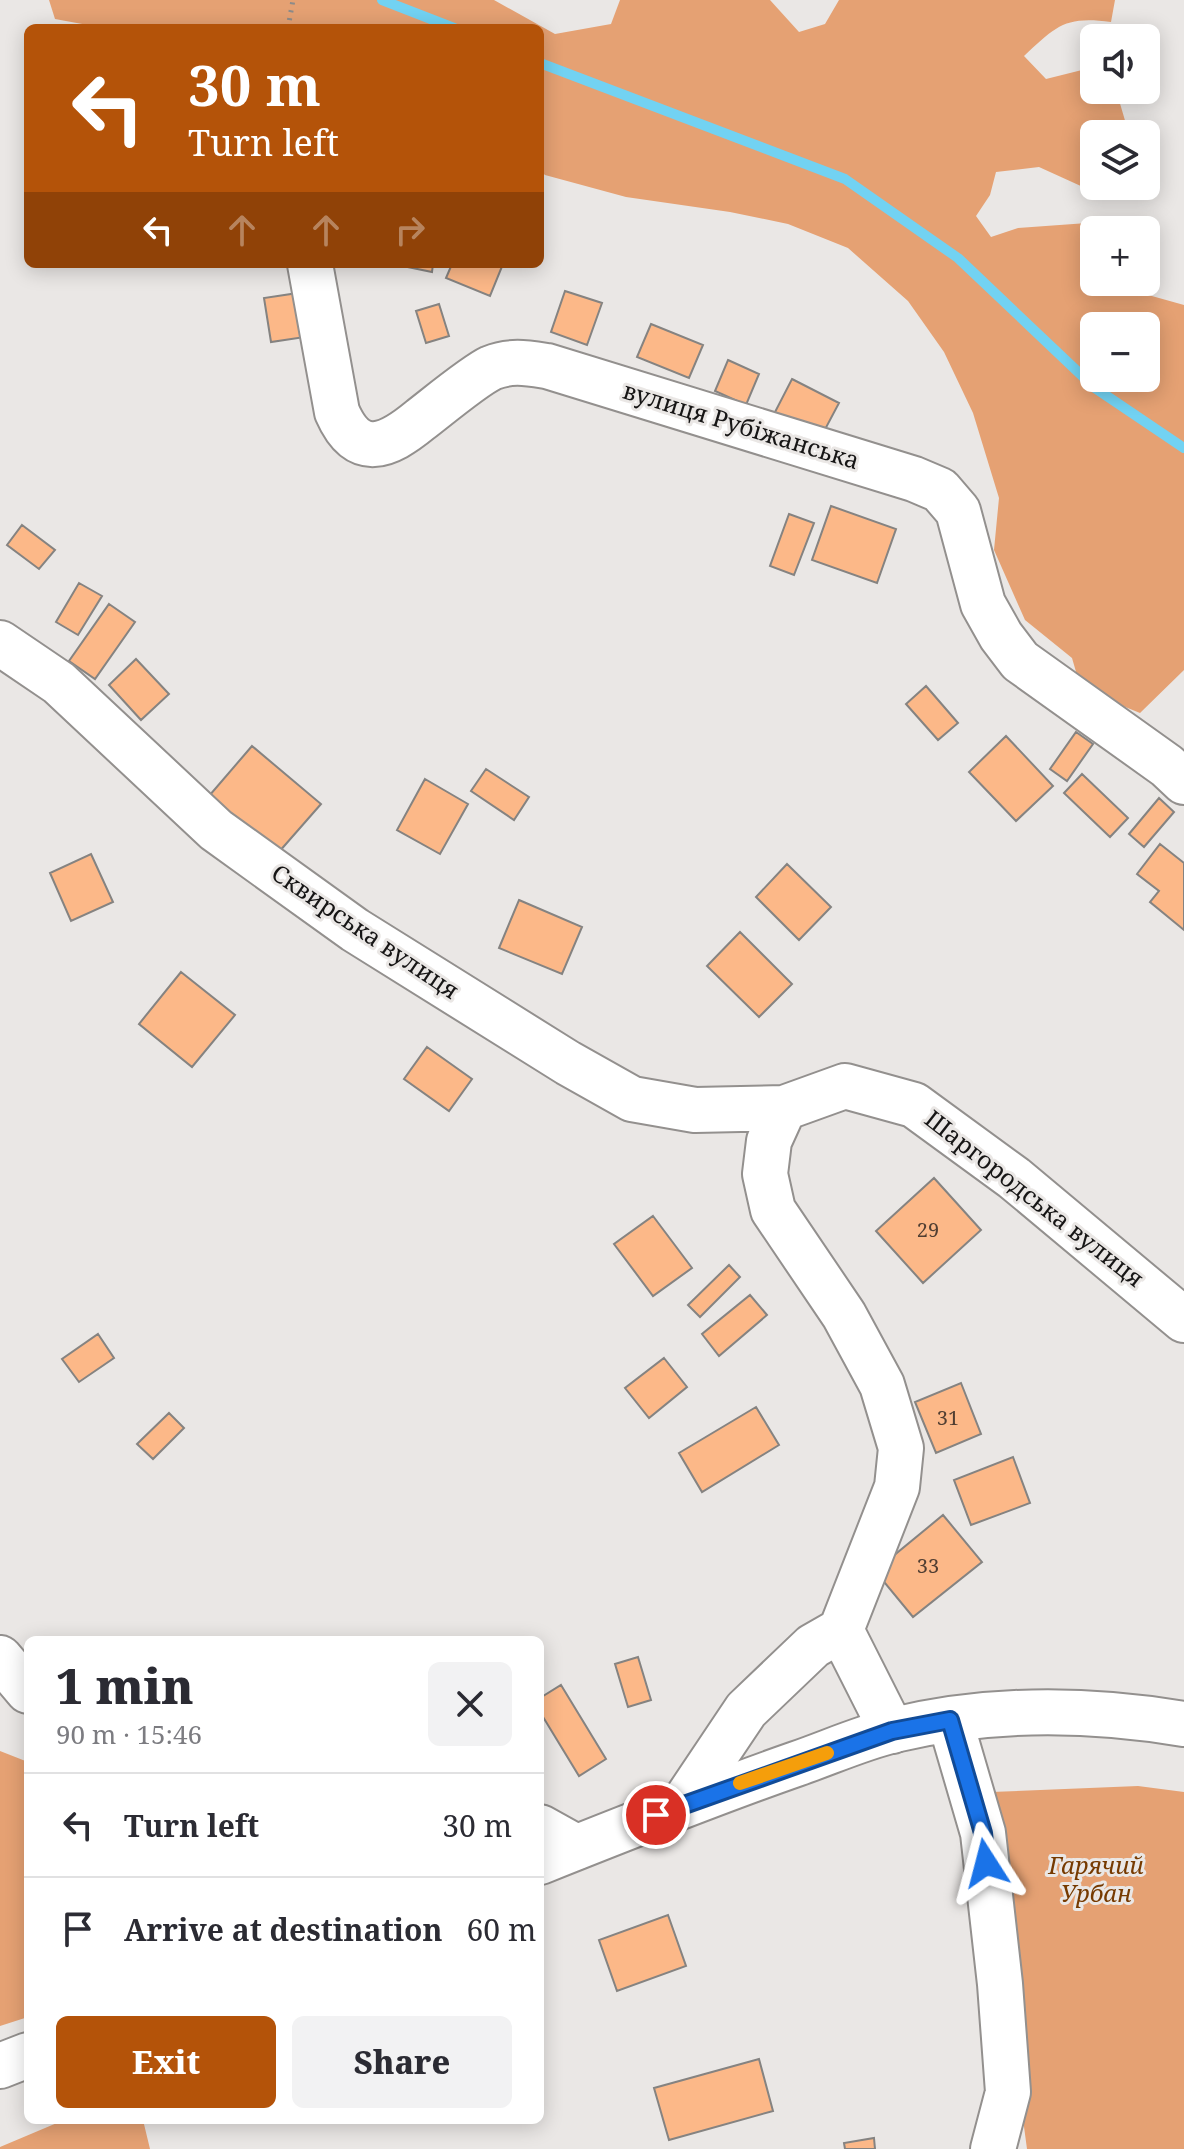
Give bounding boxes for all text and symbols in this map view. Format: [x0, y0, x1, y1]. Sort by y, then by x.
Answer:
map controls [1080, 24, 1160, 392]
button: sound [1080, 24, 1160, 104]
text: 30 m [188, 46, 321, 122]
icon: left [56, 56, 160, 160]
text: Turn left [188, 118, 339, 167]
button: layers [1080, 120, 1160, 200]
icon: left [136, 208, 180, 252]
icon: ahead [220, 208, 264, 252]
icon: ahead [304, 208, 348, 252]
icon: right [388, 208, 432, 252]
button: + [1080, 216, 1160, 296]
button: − [1080, 312, 1160, 392]
street label: вулиця Рубіжанська [619, 373, 864, 476]
street label: Сквирська вулиця [265, 856, 466, 1006]
street label: Шаргородська вулиця [918, 1102, 1152, 1294]
house number: 29 [917, 1216, 939, 1243]
house number: 31 [937, 1404, 959, 1431]
house number: 33 [917, 1552, 939, 1579]
text: 1 min [56, 1653, 194, 1718]
button: close [428, 1662, 512, 1746]
text: 90 m · 15:46 [56, 1716, 202, 1752]
pin [622, 1781, 690, 1849]
icon: arrive [634, 1793, 678, 1837]
icon: left [56, 1803, 100, 1847]
text: Turn left [124, 1805, 259, 1846]
text: 30 m [442, 1805, 512, 1846]
position arrow [944, 1821, 1028, 1905]
park label: Гарячий Урбан [1047, 1848, 1144, 1909]
icon: arrive [56, 1907, 100, 1951]
text: Arrive at destination [124, 1909, 443, 1950]
text: 60 m [467, 1909, 536, 1950]
button: Exit [56, 2016, 276, 2108]
button: Share [292, 2016, 512, 2108]

